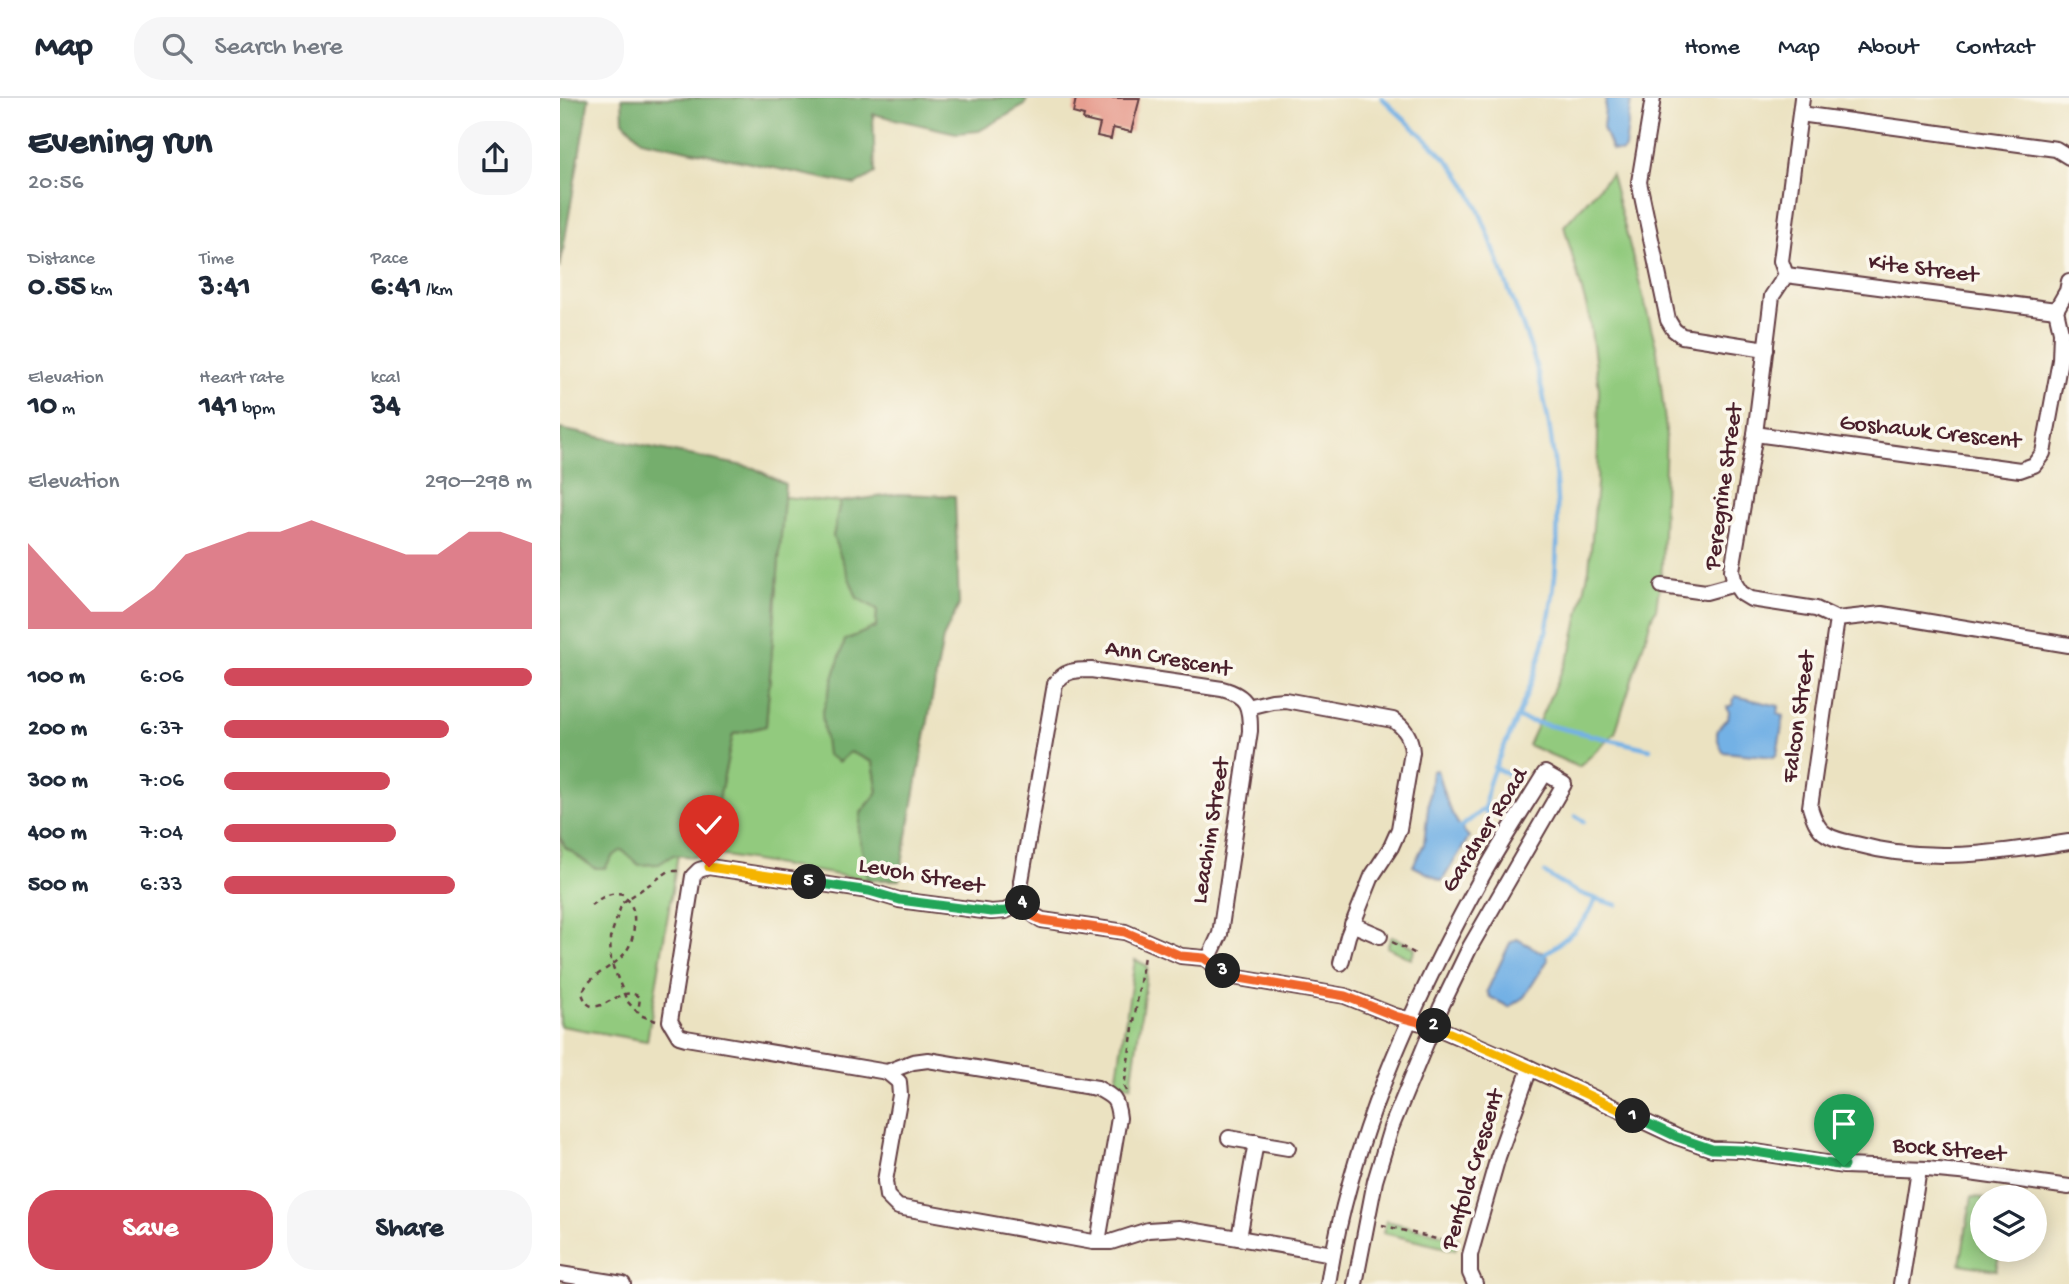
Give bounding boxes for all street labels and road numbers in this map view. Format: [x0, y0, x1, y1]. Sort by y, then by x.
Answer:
street label: Kite Street [1866, 249, 1982, 291]
street label: Peregrine Street [1699, 400, 1751, 573]
street label: Goshawk Crescent [1838, 409, 2024, 457]
street label: Ann Crescent [1103, 635, 1235, 686]
street label: Falcon Street [1776, 647, 1824, 786]
street label: Leachim Street [1186, 754, 1238, 906]
street label: Gardner Road [1436, 762, 1537, 899]
street label: Levoh Street [856, 852, 988, 903]
street label: Penfold Crescent [1436, 1084, 1513, 1255]
street label: Bock Street [1890, 1132, 2009, 1171]

